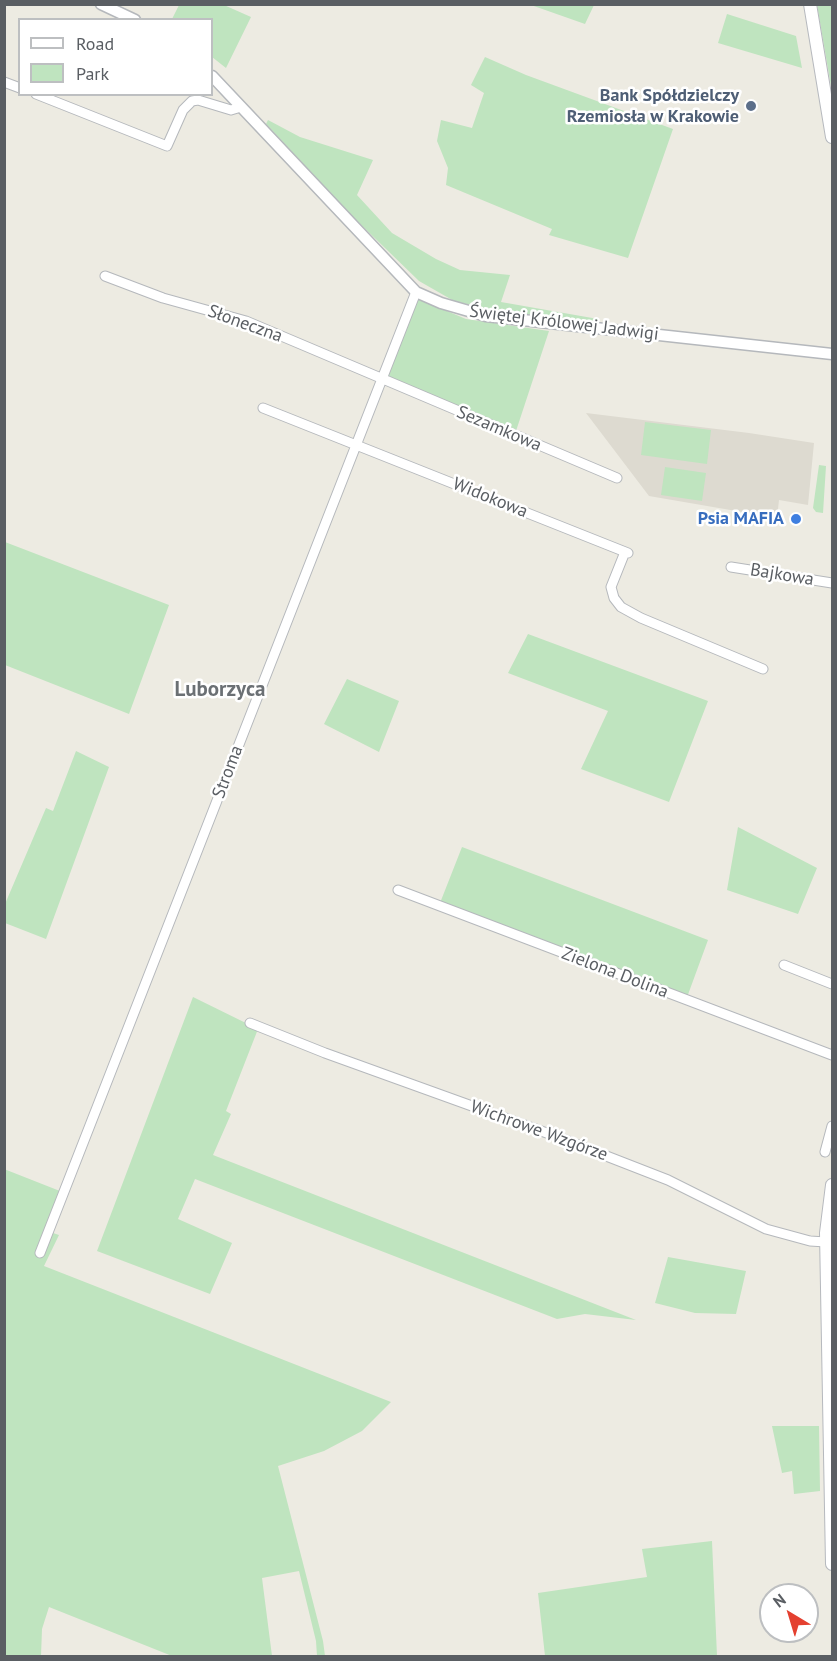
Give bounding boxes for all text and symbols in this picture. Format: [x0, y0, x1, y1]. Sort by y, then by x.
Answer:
legend [18, 18, 213, 96]
text: Road [76, 32, 114, 55]
text: Park [76, 62, 109, 85]
place label: Bank Spółdzielczy Rzemiosła w Krakowie [567, 85, 739, 128]
marker: Bank Spółdzielczy Rzemiosła w Krakowie [744, 99, 758, 113]
street label: Słoneczna [205, 301, 285, 347]
street label: Świętej Królowej Jadwigi [468, 301, 660, 345]
street label: Sezamkowa [453, 401, 545, 457]
street label: Widokowa [449, 473, 531, 523]
place label: Psia MAFIA [698, 508, 784, 530]
marker: Psia MAFIA [789, 512, 803, 526]
street label: Bajkowa [749, 559, 815, 591]
district label: Luborzyca [174, 677, 266, 703]
street label: Stroma [208, 742, 248, 802]
street label: Zielona Dolina [559, 943, 671, 1003]
street label: Wichrowe Wzgórze [467, 1096, 611, 1166]
north arrow [759, 1583, 819, 1643]
text: N [769, 1589, 789, 1612]

